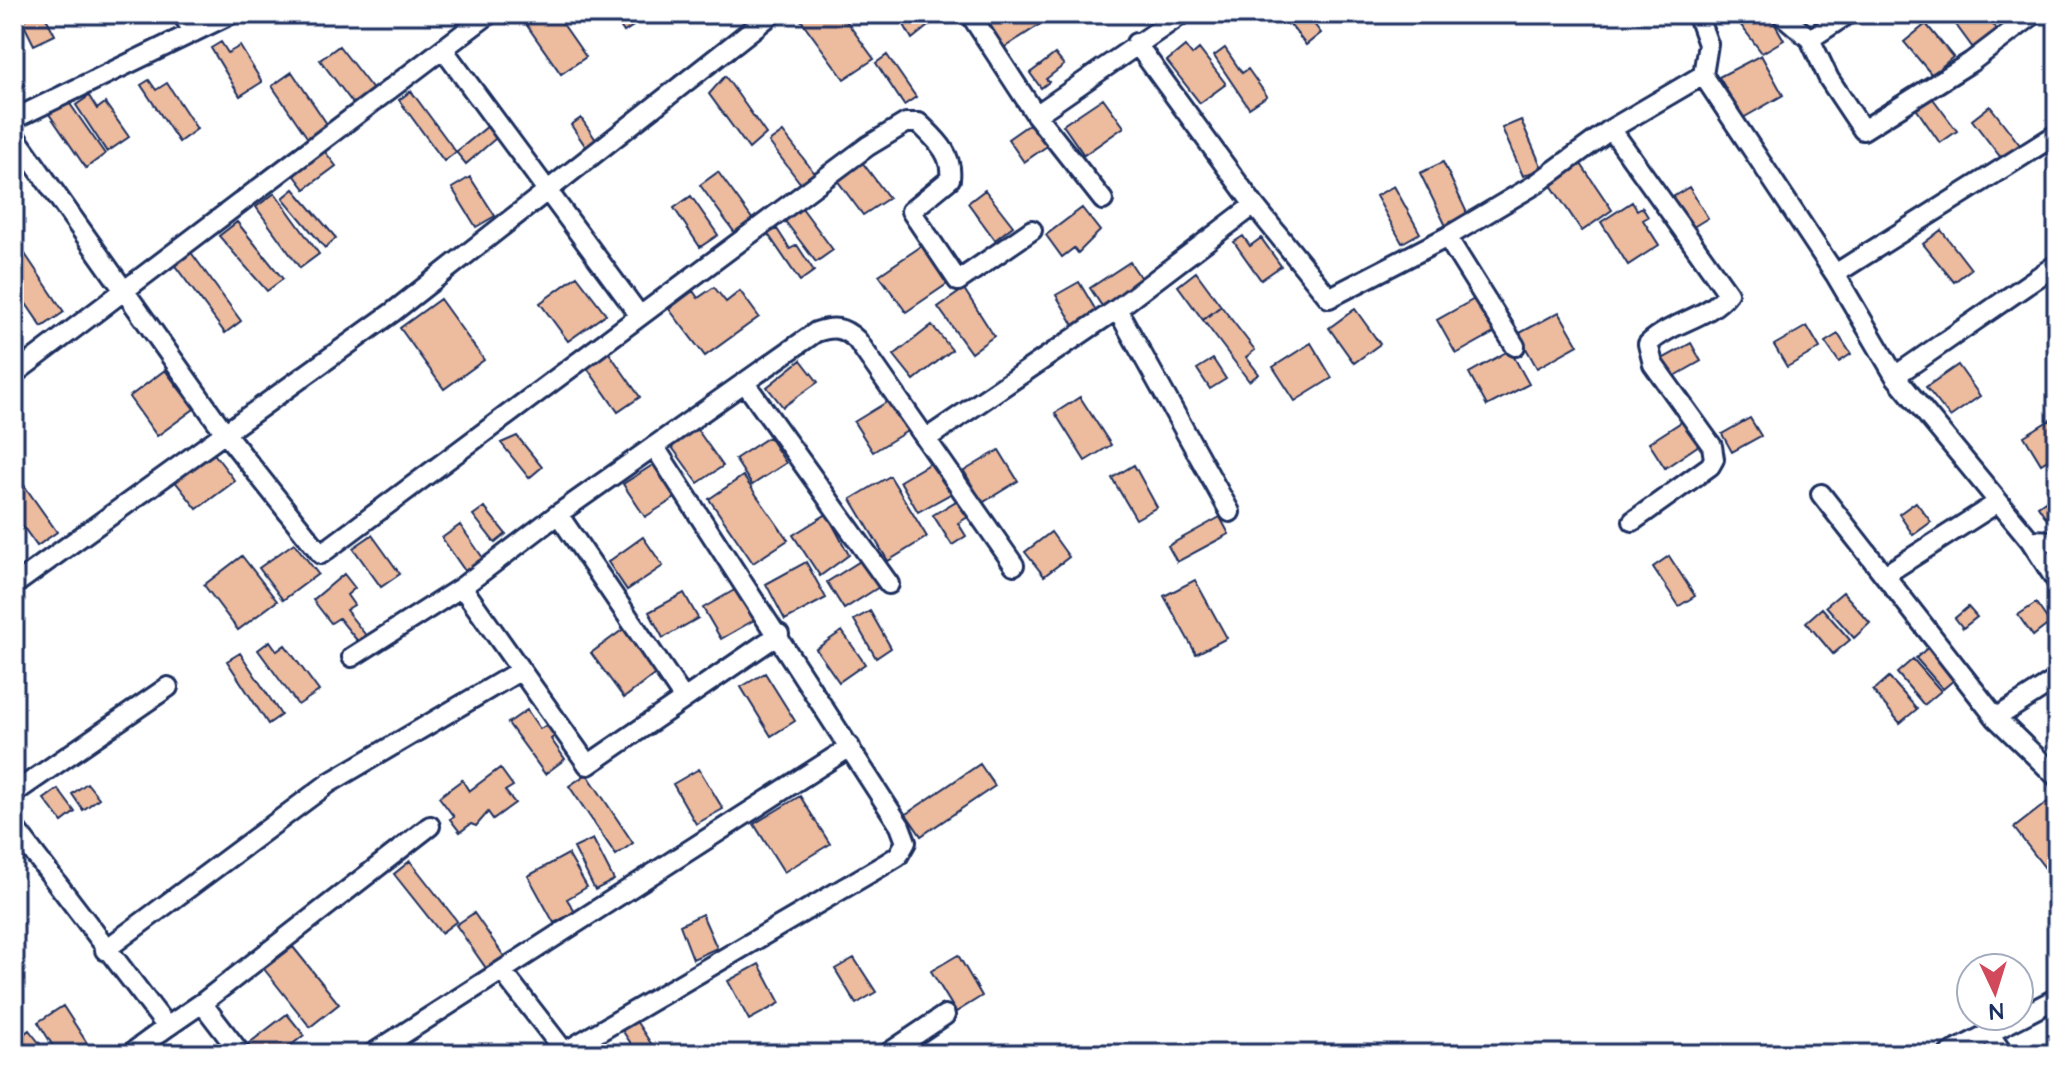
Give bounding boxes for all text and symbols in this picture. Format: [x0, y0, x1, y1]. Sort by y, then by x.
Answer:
north arrow [1955, 952, 2035, 1032]
text: N [1988, 995, 2004, 1026]

